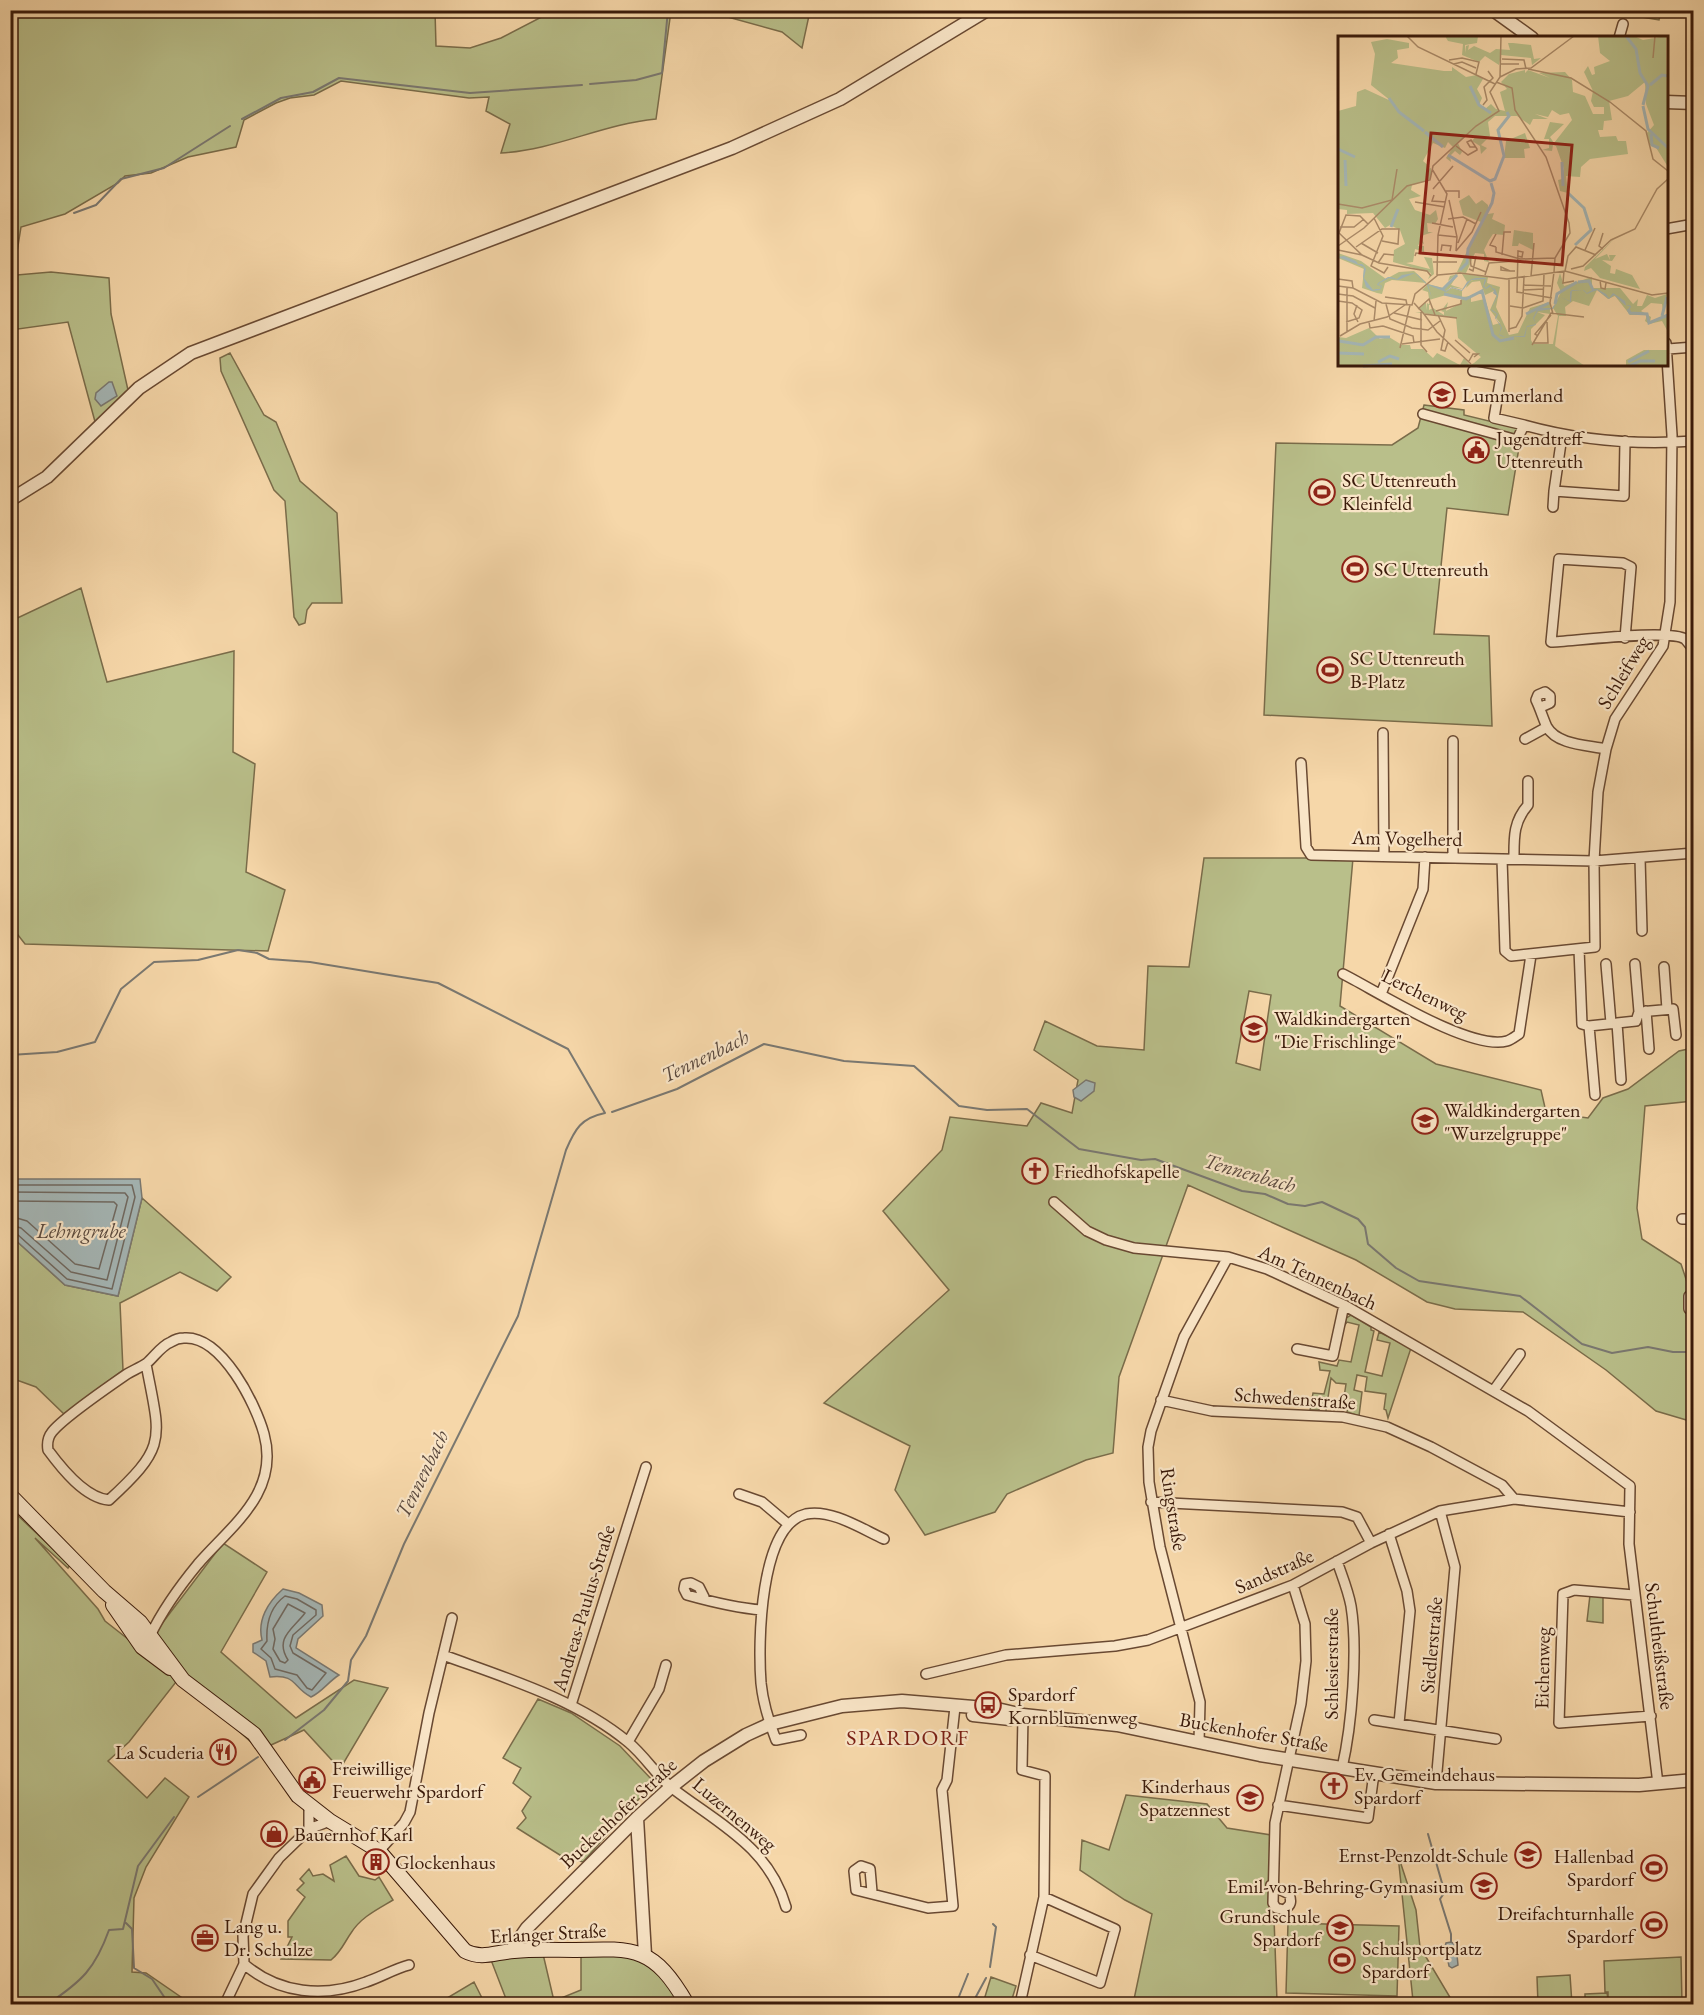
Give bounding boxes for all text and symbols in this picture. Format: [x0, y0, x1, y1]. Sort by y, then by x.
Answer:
inset map [1338, 36, 1668, 366]
school or university icon: Lummerland [1427, 380, 1457, 410]
place label: Lummerland [1462, 382, 1564, 408]
place label: Jugendtreff Uttenreuth [1494, 425, 1585, 474]
public building icon: Jugendtreff Uttenreuth [1461, 435, 1491, 465]
place label: SC Uttenreuth Kleinfeld [1342, 467, 1457, 516]
sports icon: SC Uttenreuth Kleinfeld [1307, 477, 1337, 507]
sports icon: SC Uttenreuth [1340, 554, 1370, 584]
place label: SC Uttenreuth [1374, 556, 1489, 582]
street label: Schleifweg [1591, 630, 1655, 714]
place label: SC Uttenreuth B-Platz [1350, 645, 1465, 694]
sports icon: SC Uttenreuth B-Platz [1315, 655, 1345, 685]
street label: Am Vogelherd [1350, 824, 1464, 852]
street label: Lerchenweg [1378, 962, 1472, 1026]
place label: Waldkindergarten "Die Frischlinge" [1274, 1005, 1411, 1054]
school or university icon: Waldkindergarten "Die Frischlinge" [1239, 1014, 1269, 1044]
water label: Tennenbach [656, 1023, 753, 1088]
place label: Waldkindergarten "Wurzelgruppe" [1444, 1097, 1581, 1146]
school or university icon: Waldkindergarten "Wurzelgruppe" [1410, 1106, 1440, 1136]
water label: Tennenbach [1201, 1147, 1299, 1199]
church icon: Friedhofskapelle [1020, 1156, 1050, 1186]
place label: Friedhofskapelle [1054, 1158, 1180, 1184]
water label: Lehmgrube [35, 1217, 126, 1244]
street label: Am Tennenbach [1253, 1238, 1382, 1316]
street label: Schwedenstraße [1233, 1381, 1357, 1415]
water label: Tennenbach [389, 1425, 454, 1522]
street label: Ringstraße [1155, 1466, 1193, 1553]
street label: Andreas-Paulus-Straße [545, 1521, 621, 1695]
street label: Sandstraße [1231, 1542, 1317, 1600]
street label: Schultheißstraße [1639, 1581, 1681, 1711]
street label: Siedlerstraße [1414, 1596, 1448, 1694]
street label: Schlesierstraße [1318, 1608, 1344, 1720]
street label: Eichenweg [1528, 1626, 1556, 1709]
place label: Spardorf Kornblumenweg [1008, 1681, 1138, 1730]
bus stop icon: Spardorf Kornblumenweg [973, 1690, 1003, 1720]
street label: Buckenhofer Straße [1177, 1706, 1331, 1758]
district label: SPARDORF [846, 1723, 970, 1752]
restaurant icon: La Scuderia [208, 1737, 238, 1767]
place label: La Scuderia [115, 1739, 204, 1765]
street label: Buckenhofer Straße [554, 1752, 682, 1874]
place label: Freiwillige Feuerwehr Spardorf [332, 1755, 486, 1804]
place label: Ev. Gemeindehaus Spardorf [1354, 1761, 1495, 1810]
public building icon: Freiwillige Feuerwehr Spardorf [297, 1765, 327, 1795]
street label: Luzernenweg [687, 1771, 783, 1857]
church icon: Ev. Gemeindehaus Spardorf [1319, 1771, 1349, 1801]
place label: Kinderhaus Spatzennest [1139, 1773, 1231, 1822]
school or university icon: Kinderhaus Spatzennest [1235, 1783, 1265, 1813]
shop icon: Bauernhof Karl [259, 1819, 289, 1849]
place label: Bauernhof Karl [294, 1821, 413, 1847]
school or university icon: Ernst-Penzoldt-Schule [1513, 1840, 1543, 1870]
place label: Ernst-Penzoldt-Schule [1338, 1842, 1508, 1868]
place label: Hallenbad Spardorf [1554, 1843, 1637, 1892]
building icon: Glockenhaus [361, 1847, 391, 1877]
place label: Glockenhaus [395, 1849, 495, 1875]
sports icon: Hallenbad Spardorf [1639, 1853, 1669, 1883]
school or university icon: Emil-von-Behring-Gymnasium [1469, 1871, 1499, 1901]
place label: Emil-von-Behring-Gymnasium [1227, 1873, 1464, 1899]
place label: Dreifachturnhalle Spardorf [1498, 1900, 1637, 1949]
place label: Grundschule Spardorf [1219, 1903, 1323, 1952]
sports icon: Dreifachturnhalle Spardorf [1639, 1910, 1669, 1940]
place label: Lang u. Dr. Schulze [224, 1913, 313, 1962]
school or university icon: Grundschule Spardorf [1325, 1913, 1355, 1943]
street label: Erlanger Straße [489, 1917, 607, 1949]
office icon: Lang u. Dr. Schulze [190, 1923, 220, 1953]
place label: Schulsportplatz Spardorf [1362, 1935, 1482, 1984]
sports icon: Schulsportplatz Spardorf [1327, 1945, 1357, 1975]

